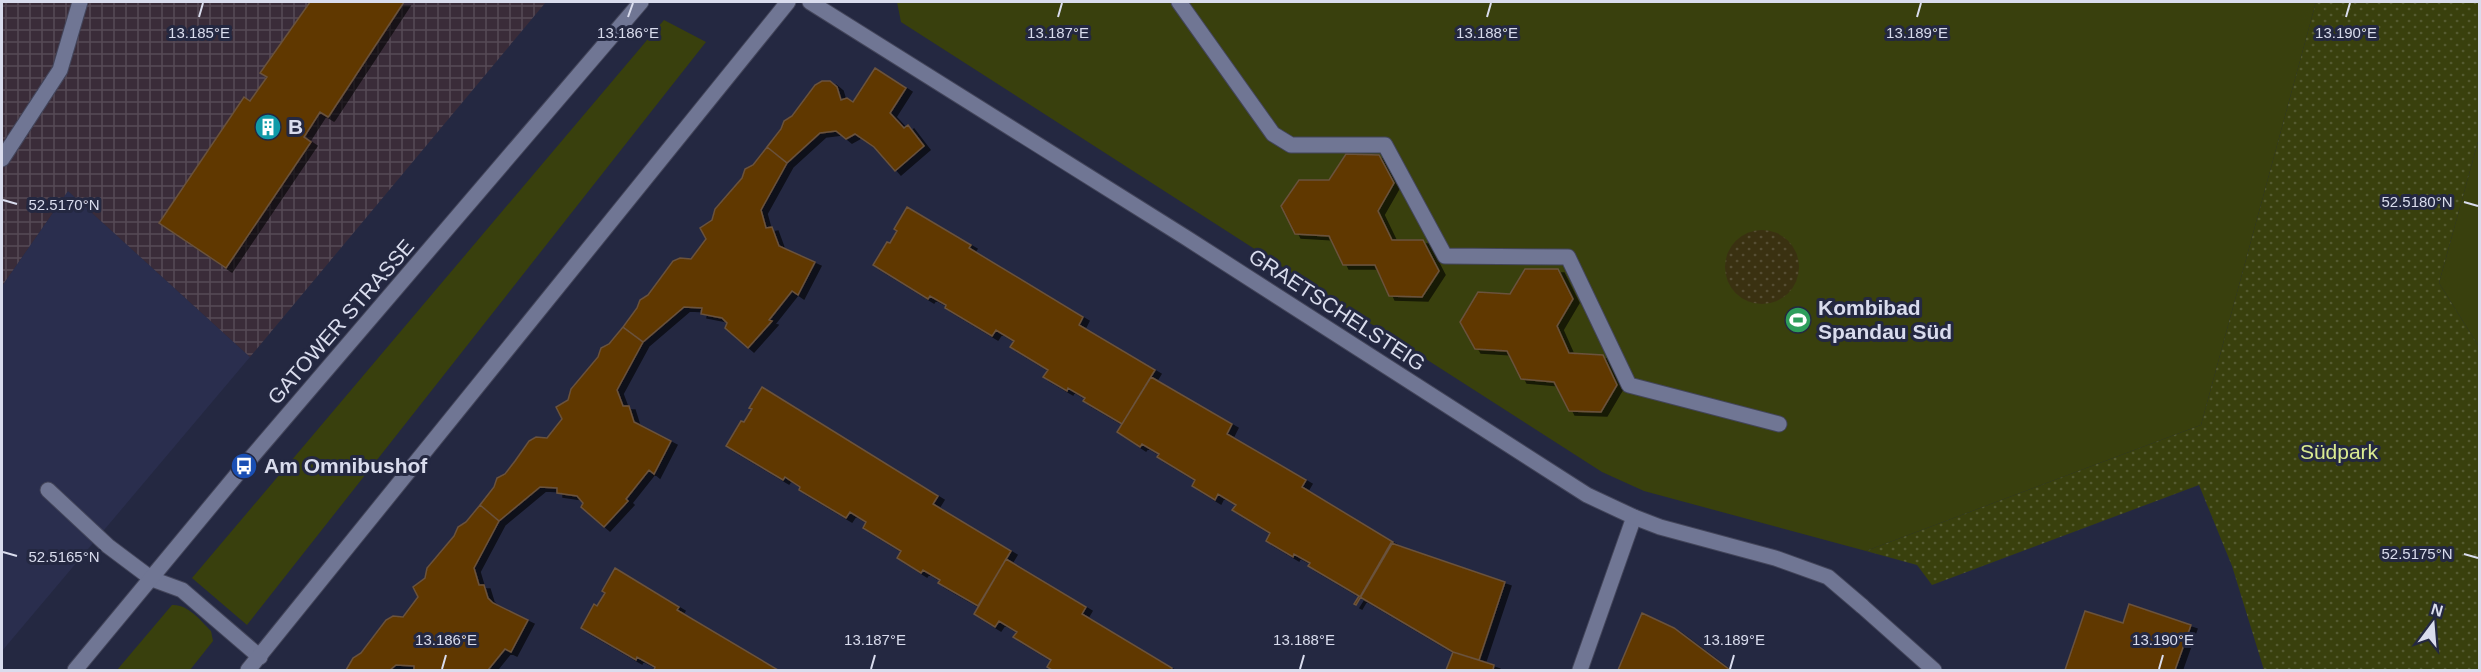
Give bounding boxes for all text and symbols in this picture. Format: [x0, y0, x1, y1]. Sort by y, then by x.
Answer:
text: 13.185°E [168, 24, 230, 41]
text: 13.186°E [597, 24, 659, 41]
text: 13.187°E [1027, 24, 1089, 41]
text: 13.188°E [1456, 24, 1518, 41]
text: 13.189°E [1886, 24, 1948, 41]
text: 13.190°E [2315, 24, 2377, 41]
building icon: B [253, 112, 283, 142]
place label: B [288, 115, 303, 138]
text: 52.5180°N [2381, 193, 2453, 210]
text: 52.5170°N [28, 196, 100, 213]
street label: GATOWER STRASSE [263, 235, 418, 409]
street label: GRAETSCHELSTEIG [1245, 244, 1430, 375]
place label: Kombibad Spandau Süd [1818, 296, 1952, 343]
sports icon: Kombibad Spandau Süd [1783, 305, 1813, 335]
park label: Südpark [2300, 440, 2379, 463]
bus stop icon: Am Omnibushof [229, 451, 259, 481]
place label: Am Omnibushof [264, 454, 428, 477]
text: 52.5175°N [2381, 545, 2453, 562]
text: 52.5165°N [28, 548, 100, 565]
north arrow [2403, 594, 2463, 654]
text: N [2429, 600, 2445, 620]
text: 13.186°E [415, 631, 477, 648]
text: 13.187°E [844, 631, 906, 648]
text: 13.188°E [1273, 631, 1335, 648]
text: 13.189°E [1703, 631, 1765, 648]
text: 13.190°E [2132, 631, 2194, 648]

